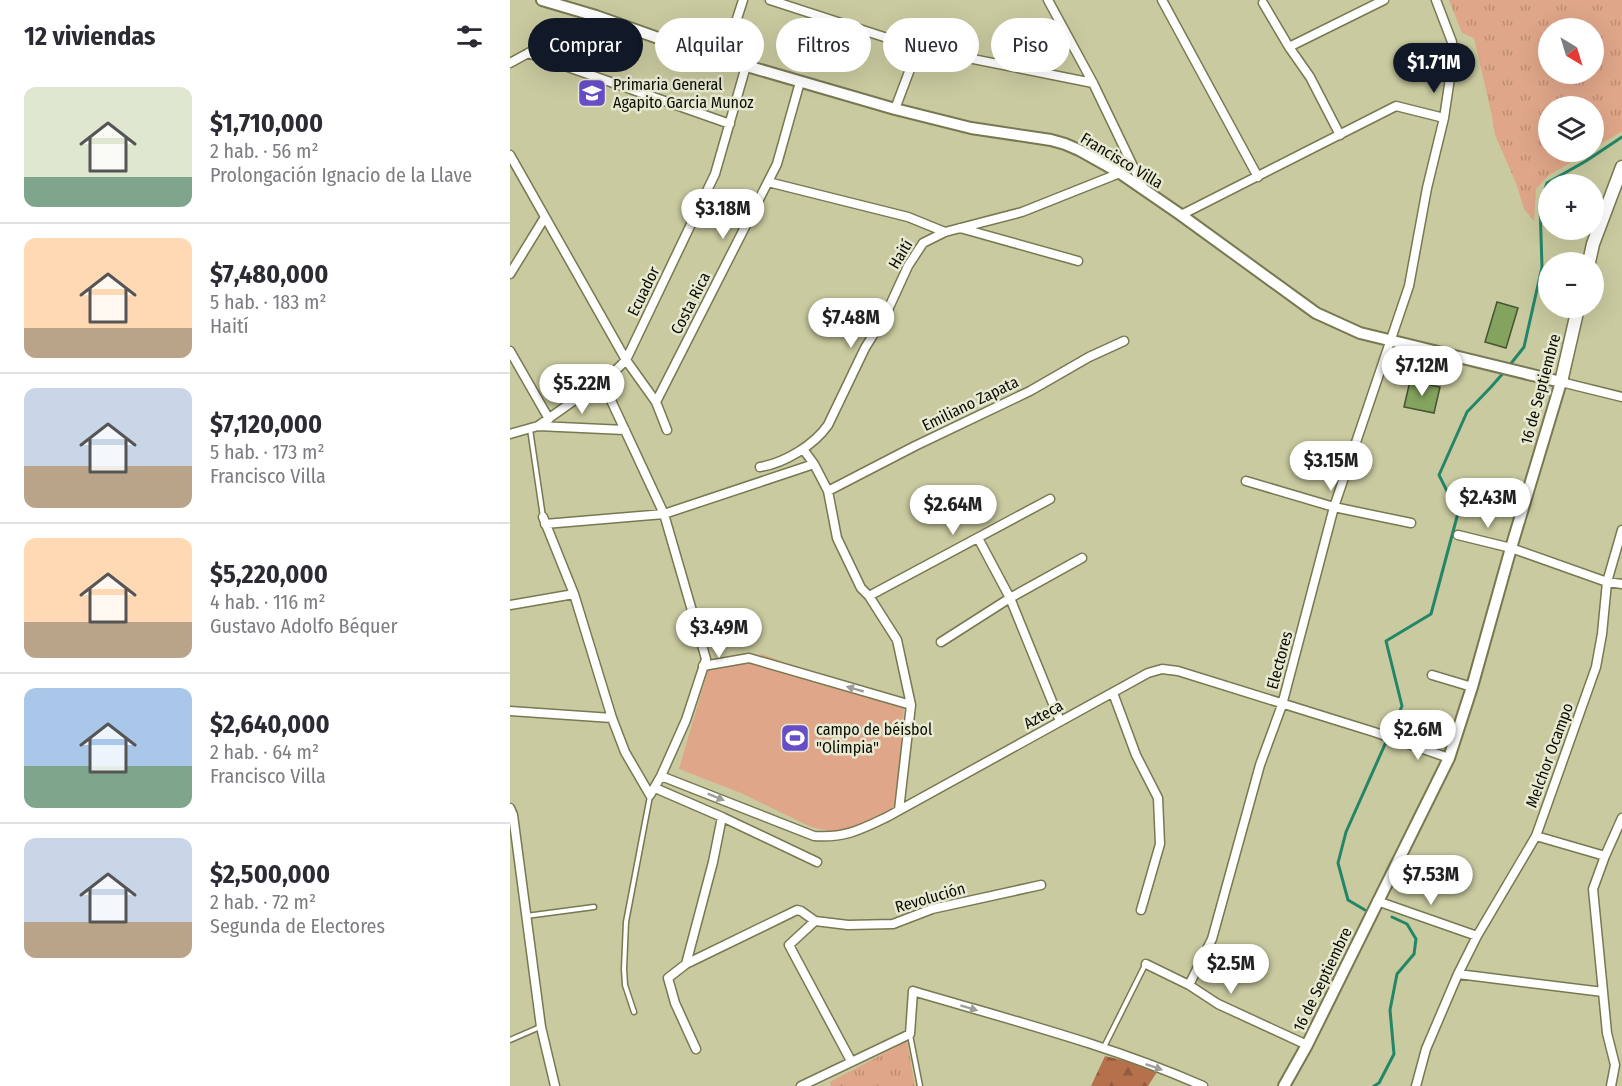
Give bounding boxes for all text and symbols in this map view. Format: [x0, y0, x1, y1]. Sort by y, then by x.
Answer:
chip: Comprar [528, 18, 643, 72]
chip: Alquilar [655, 18, 764, 72]
chip: Filtros [776, 18, 871, 72]
chip: Nuevo [883, 18, 979, 72]
chip: Piso [991, 18, 1070, 72]
north arrow [1538, 18, 1604, 84]
map controls [1538, 18, 1604, 318]
icon: filters [453, 20, 486, 53]
text: 12 viviendas [24, 21, 156, 52]
pin: $1.71M [1385, 43, 1483, 94]
text: $1.71M [1407, 50, 1461, 74]
place label: Primaria General Agapito Garcia Munoz [613, 75, 754, 112]
school or university icon: Primaria General Agapito Garcia Munoz [576, 77, 608, 109]
button: layers [1538, 96, 1604, 162]
text: $1,710,000 [210, 108, 323, 139]
icon: home [72, 111, 144, 183]
street label: Francisco Villa [1077, 128, 1166, 193]
text: 2 hab. · 56 m² [210, 139, 319, 163]
text: Prolongación Ignacio de la Llave [210, 163, 472, 187]
button: + [1538, 174, 1604, 240]
pin: $3.18M [674, 189, 772, 240]
text: $3.18M [695, 196, 751, 220]
street label: Haití [884, 236, 917, 272]
button: − [1538, 252, 1604, 318]
text: $7,480,000 [210, 259, 328, 290]
icon: home [72, 262, 144, 334]
street label: Ecuador [623, 263, 664, 319]
street label: Costa Rica [667, 269, 714, 337]
text: 5 hab. · 183 m² [210, 290, 327, 314]
pin: $7.48M [802, 298, 900, 349]
text: $7.48M [822, 305, 880, 329]
text: Haití [210, 314, 249, 338]
street label: 16 de Septiembre [1517, 332, 1564, 446]
pin: $7.12M [1373, 346, 1471, 397]
text: $7.12M [1396, 353, 1448, 377]
pin: $5.22M [533, 364, 631, 415]
text: $5.22M [553, 371, 611, 395]
street label: Emiliano Zapata [919, 372, 1022, 435]
text: $7,120,000 [210, 409, 322, 440]
icon: home [72, 412, 144, 484]
text: 5 hab. · 173 m² [210, 440, 325, 464]
pin: $3.15M [1282, 441, 1380, 492]
text: $3.15M [1304, 448, 1358, 472]
text: Francisco Villa [210, 464, 326, 488]
pin: $2.43M [1439, 478, 1537, 529]
pin: $2.64M [904, 485, 1002, 536]
text: $2.43M [1459, 485, 1517, 509]
text: $2.64M [924, 492, 982, 516]
text: $5,220,000 [210, 559, 328, 590]
icon: home [72, 562, 144, 634]
text: 4 hab. · 116 m² [210, 590, 326, 614]
pin: $3.49M [670, 608, 768, 659]
text: Gustavo Adolfo Béquer [210, 614, 397, 638]
text: $3.49M [690, 615, 748, 639]
street label: Electores [1263, 629, 1296, 691]
one-way arrow [846, 684, 864, 693]
street label: Azteca [1020, 696, 1066, 733]
street label: Melchor Ocampo [1522, 700, 1577, 810]
text: $2,640,000 [210, 709, 330, 740]
pin: $2.6M [1376, 710, 1460, 761]
icon: home [72, 712, 144, 784]
text: $2.6M [1394, 717, 1442, 741]
place label: campo de béisbol "Olimpia" [816, 720, 932, 757]
sports icon: campo de béisbol "Olimpia" [779, 722, 811, 754]
text: 2 hab. · 64 m² [210, 740, 319, 764]
text: Francisco Villa [210, 764, 326, 788]
one-way arrow [707, 793, 725, 802]
pin: $7.53M [1382, 855, 1480, 906]
text: $2,500,000 [210, 859, 330, 890]
icon: home [72, 862, 144, 934]
text: $7.53M [1403, 862, 1459, 886]
street label: Revolución [893, 878, 967, 917]
text: 2 hab. · 72 m² [210, 890, 316, 914]
text: Segunda de Electores [210, 914, 385, 938]
street label: 16 de Septiembre [1289, 924, 1356, 1034]
pin: $2.5M [1189, 944, 1273, 995]
text: $2.5M [1207, 951, 1255, 975]
one-way arrow [960, 1004, 978, 1013]
one-way arrow [1146, 1063, 1164, 1073]

